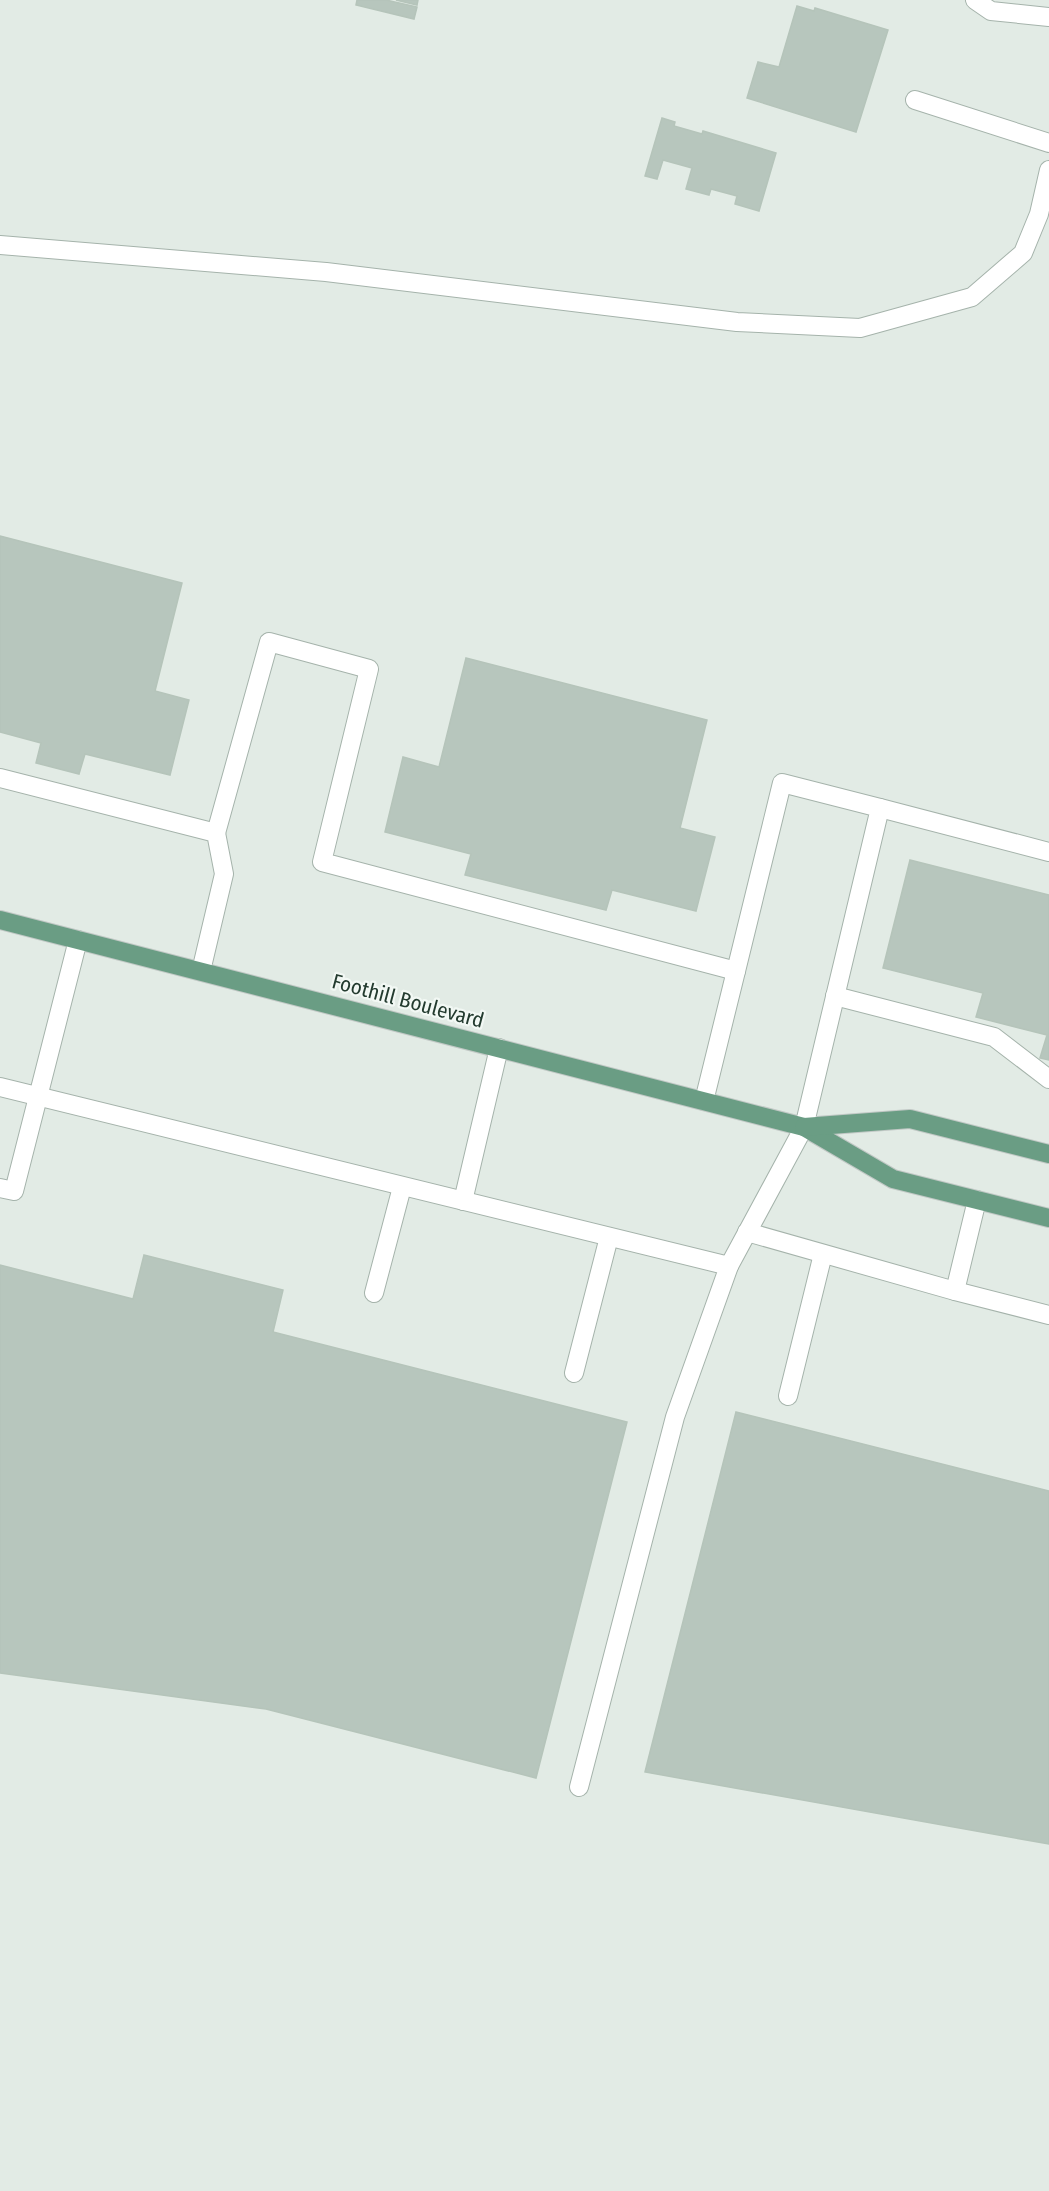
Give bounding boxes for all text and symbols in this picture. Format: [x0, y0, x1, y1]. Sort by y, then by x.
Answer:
street label: Foothill Boulevard [329, 968, 487, 1034]

